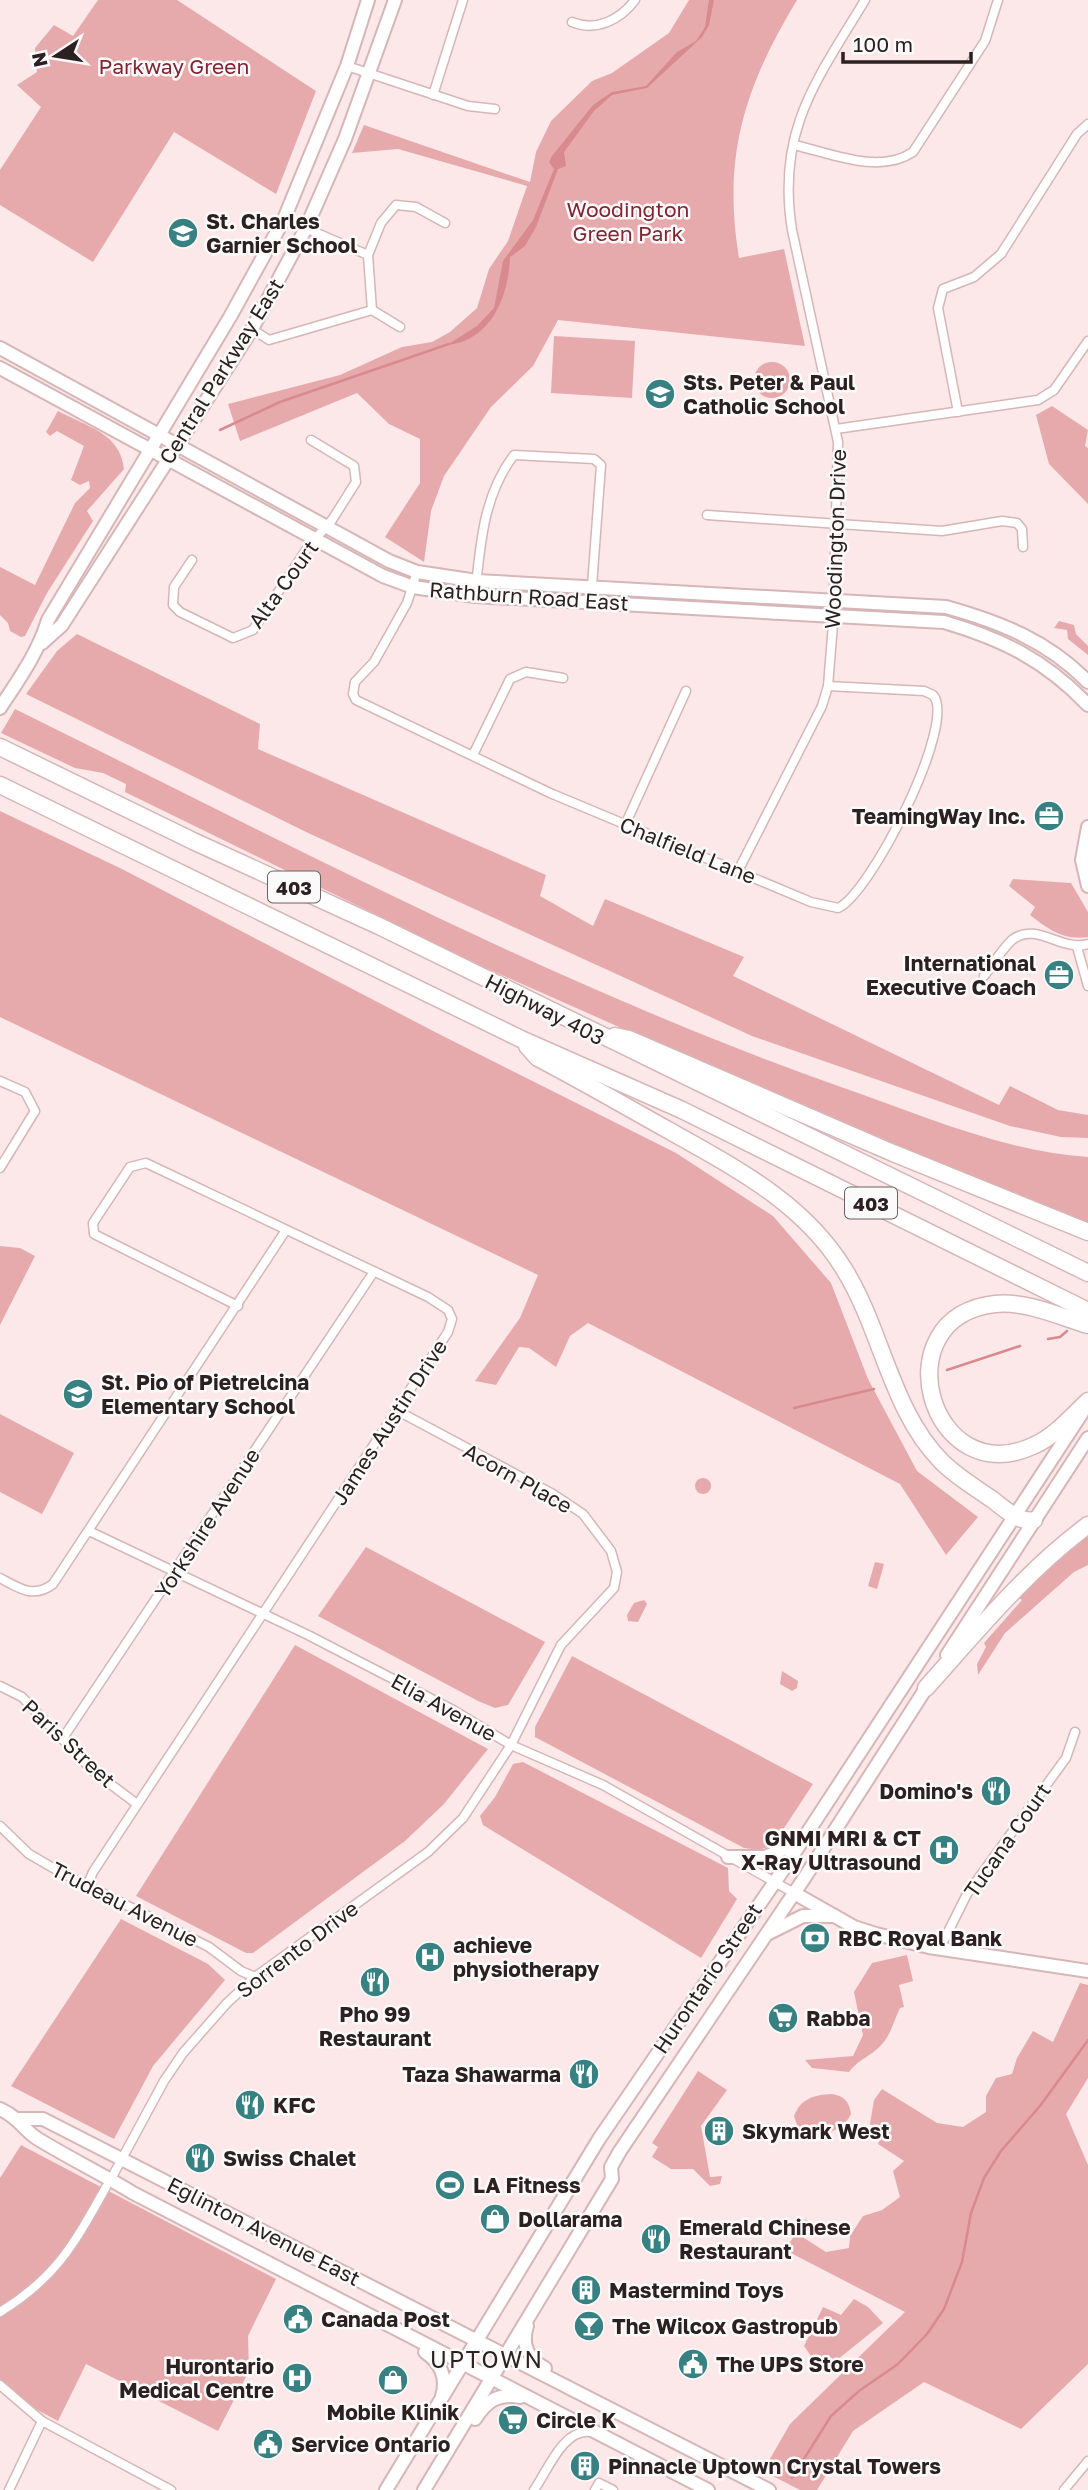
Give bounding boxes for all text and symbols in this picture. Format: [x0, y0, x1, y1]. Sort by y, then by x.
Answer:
north arrow [21, 21, 91, 91]
scale bar [843, 21, 971, 65]
text: 100 m [853, 31, 913, 57]
text: N [26, 50, 52, 69]
park label: Parkway Green [99, 53, 249, 79]
park label: Woodington Green Park [567, 196, 689, 246]
place label: St. Charles Garnier School [206, 208, 357, 258]
school or university icon: St. Charles Garnier School [166, 216, 200, 250]
street label: Central Parkway East [153, 273, 289, 469]
place label: Sts. Peter & Paul Catholic School [683, 369, 855, 419]
school or university icon: Sts. Peter & Paul Catholic School [643, 377, 677, 411]
street label: Woodington Drive [819, 449, 851, 629]
street label: Alta Court [242, 535, 324, 633]
street label: Rathburn Road East [428, 576, 630, 616]
office icon: TeamingWay Inc. [1032, 799, 1066, 833]
place label: TeamingWay Inc. [852, 803, 1026, 829]
street label: Chalfield Lane [616, 811, 760, 889]
road number: 403 [268, 872, 320, 902]
place label: International Executive Coach [866, 950, 1036, 1000]
office icon: International Executive Coach [1042, 958, 1076, 992]
street label: Highway 403 [481, 968, 609, 1050]
road number: 403 [845, 1188, 897, 1218]
street label: James Austin Drive [326, 1334, 452, 1510]
place label: St. Pio of Pietrelcina Elementary School [101, 1369, 309, 1419]
school or university icon: St. Pio of Pietrelcina Elementary School [61, 1377, 95, 1411]
street label: Acorn Place [459, 1437, 577, 1519]
street label: Yorkshire Avenue [149, 1443, 265, 1603]
street label: Elia Avenue [387, 1667, 501, 1747]
street label: Paris Street [17, 1693, 121, 1793]
restaurant icon: Domino's [979, 1774, 1013, 1808]
place label: Domino's [879, 1778, 973, 1804]
street label: Tucana Court [958, 1778, 1056, 1902]
place label: GNMI MRI & CT X-Ray Ultrasound [741, 1825, 921, 1875]
hospital icon: GNMI MRI & CT X-Ray Ultrasound [927, 1833, 961, 1867]
street label: Trudeau Avenue [47, 1856, 203, 1952]
street label: Sorrento Drive [231, 1895, 363, 2003]
street label: Hurontario Street [647, 1898, 767, 2058]
bank icon: RBC Royal Bank [798, 1921, 832, 1955]
place label: RBC Royal Bank [838, 1925, 1002, 1951]
place label: achieve physiotherapy [453, 1932, 600, 1982]
hospital icon: achieve physiotherapy [413, 1940, 447, 1974]
restaurant icon: Pho 99 Restaurant [358, 1965, 392, 1999]
place label: Pho 99 Restaurant [319, 2001, 431, 2051]
supermarket icon: Rabba [766, 2001, 800, 2035]
place label: Rabba [806, 2005, 870, 2031]
restaurant icon: Taza Shawarma [567, 2057, 601, 2091]
place label: Taza Shawarma [402, 2061, 561, 2087]
restaurant icon: KFC [233, 2088, 267, 2122]
place label: KFC [273, 2092, 316, 2118]
building icon: Skymark West [702, 2114, 736, 2148]
place label: Skymark West [742, 2118, 890, 2144]
restaurant icon: Swiss Chalet [183, 2141, 217, 2175]
place label: Swiss Chalet [223, 2145, 356, 2171]
sports icon: LA Fitness [433, 2168, 467, 2202]
street label: Eglinton Avenue East [163, 2171, 365, 2291]
place label: LA Fitness [473, 2172, 581, 2198]
shop icon: Dollarama [478, 2202, 512, 2236]
place label: Dollarama [518, 2206, 622, 2232]
place label: Emerald Chinese Restaurant [679, 2214, 851, 2264]
restaurant icon: Emerald Chinese Restaurant [639, 2222, 673, 2256]
building icon: Mastermind Toys [569, 2273, 603, 2307]
place label: Mastermind Toys [609, 2277, 784, 2303]
public building icon: Canada Post [281, 2302, 315, 2336]
place label: Canada Post [321, 2306, 450, 2332]
bar icon: The Wilcox Gastropub [572, 2309, 606, 2343]
place label: The Wilcox Gastropub [612, 2313, 838, 2339]
district label: UPTOWN [430, 2345, 544, 2373]
public building icon: The UPS Store [676, 2347, 710, 2381]
place label: The UPS Store [716, 2351, 864, 2377]
place label: Hurontario Medical Centre [119, 2353, 274, 2403]
hospital icon: Hurontario Medical Centre [280, 2361, 314, 2395]
shop icon: Mobile Klinik [376, 2363, 410, 2397]
place label: Mobile Klinik [326, 2399, 460, 2425]
supermarket icon: Circle K [496, 2403, 530, 2437]
place label: Circle K [536, 2407, 616, 2433]
public building icon: Service Ontario [251, 2427, 285, 2461]
place label: Service Ontario [291, 2431, 450, 2457]
building icon: Pinnacle Uptown Crystal Towers [568, 2449, 602, 2483]
place label: Pinnacle Uptown Crystal Towers [608, 2453, 941, 2479]

